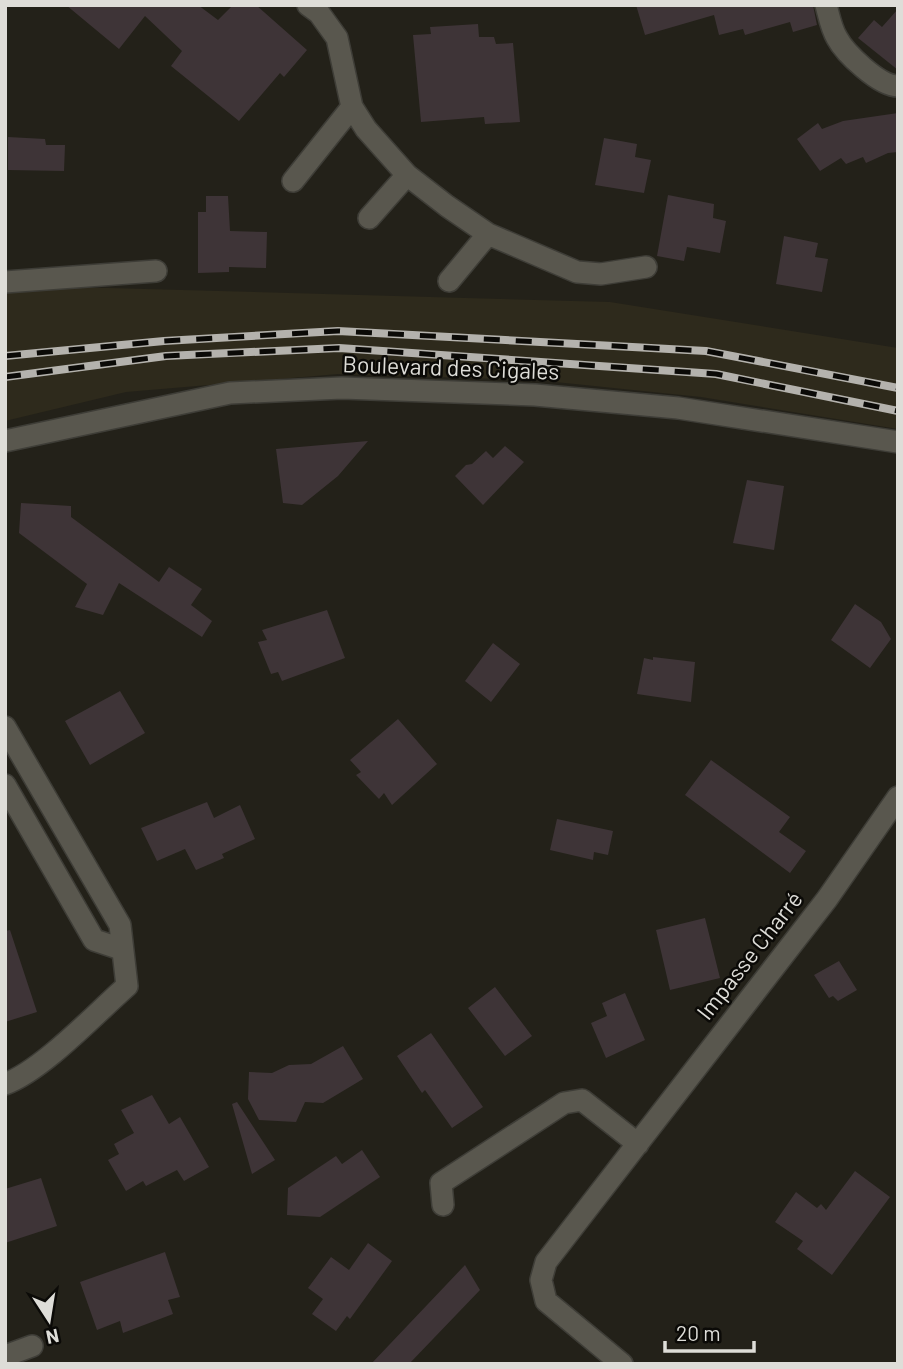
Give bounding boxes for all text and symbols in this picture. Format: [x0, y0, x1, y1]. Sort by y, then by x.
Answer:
street label: Boulevard des Cigales [342, 349, 560, 385]
street label: Impasse Charré [690, 885, 808, 1025]
north arrow [14, 1285, 84, 1355]
scale bar [665, 1310, 754, 1354]
text: 20 m [676, 1320, 721, 1345]
text: N [44, 1325, 61, 1350]

